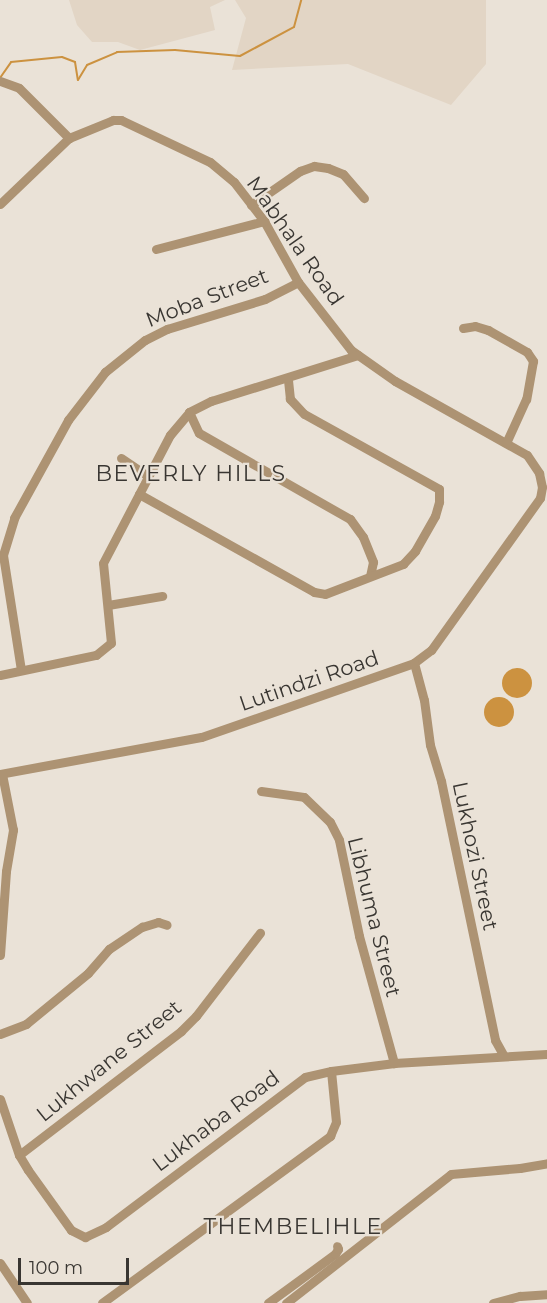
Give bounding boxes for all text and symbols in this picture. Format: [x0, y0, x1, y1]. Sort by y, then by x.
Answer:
street label: Mabhala Road [241, 172, 349, 310]
street label: Moba Street [142, 263, 272, 333]
district label: BEVERLY HILLS [95, 461, 287, 487]
street label: Lutindzi Road [236, 645, 382, 717]
street label: Lukhozi Street [447, 779, 503, 933]
street label: Libhuma Street [342, 834, 406, 1000]
street label: Lukhwane Street [31, 995, 187, 1127]
street label: Lukhaba Road [148, 1065, 284, 1177]
district label: THEMBELIHLE [203, 1214, 383, 1240]
scale bar [21, 1246, 132, 1284]
text: 100 m [29, 1257, 83, 1279]

